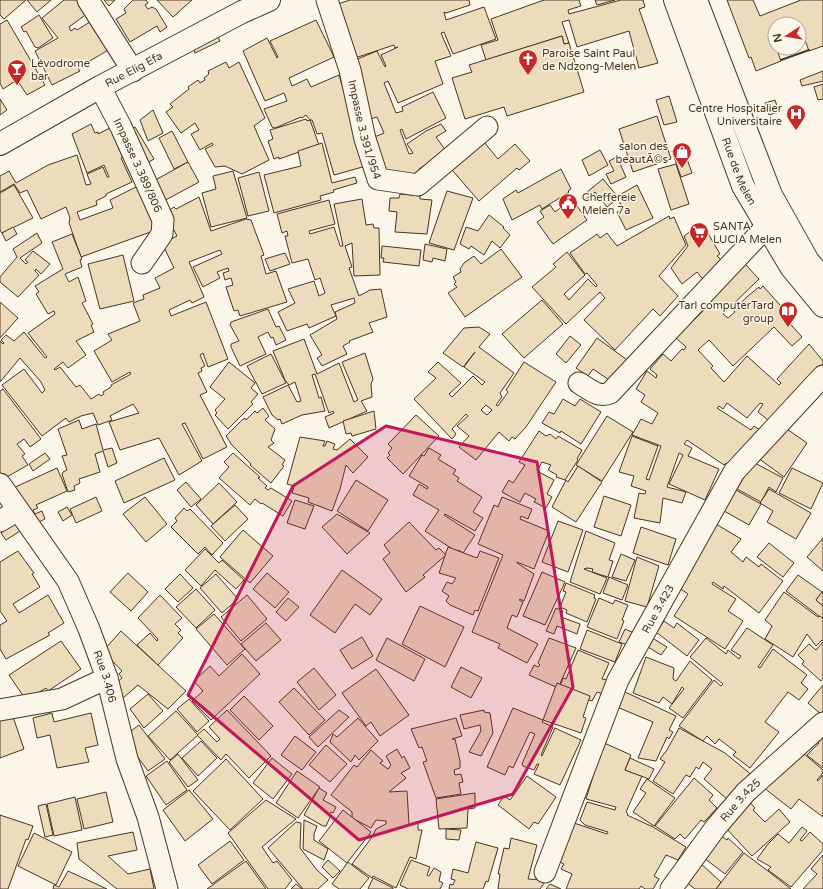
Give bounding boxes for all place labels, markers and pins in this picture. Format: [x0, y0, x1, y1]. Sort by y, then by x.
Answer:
place label: Paroise Saint Paul de Ndzong-Melen [542, 47, 636, 73]
church icon: Paroise Saint Paul de Ndzong-Melen [517, 48, 539, 76]
place label: Lévodrome bar [31, 57, 90, 83]
bar icon: Lévodrome bar [6, 58, 28, 86]
place label: Centre Hospitalier Universitaire [688, 102, 783, 128]
hospital icon: Centre Hospitalier Universitaire [785, 103, 807, 131]
place label: salon des beautÃ©s [616, 140, 668, 166]
shop icon: salon des beautÃ©s [671, 141, 693, 169]
place label: Cheffereie Melen 7a [582, 191, 636, 217]
public building icon: Cheffereie Melen 7a [557, 192, 579, 220]
place label: SANTA LUCIA Melen [713, 220, 782, 246]
supermarket icon: SANTA LUCIA Melen [688, 221, 710, 249]
place label: Tarl computerTard group [678, 299, 774, 325]
library icon: Tarl computerTard group [777, 300, 799, 328]

